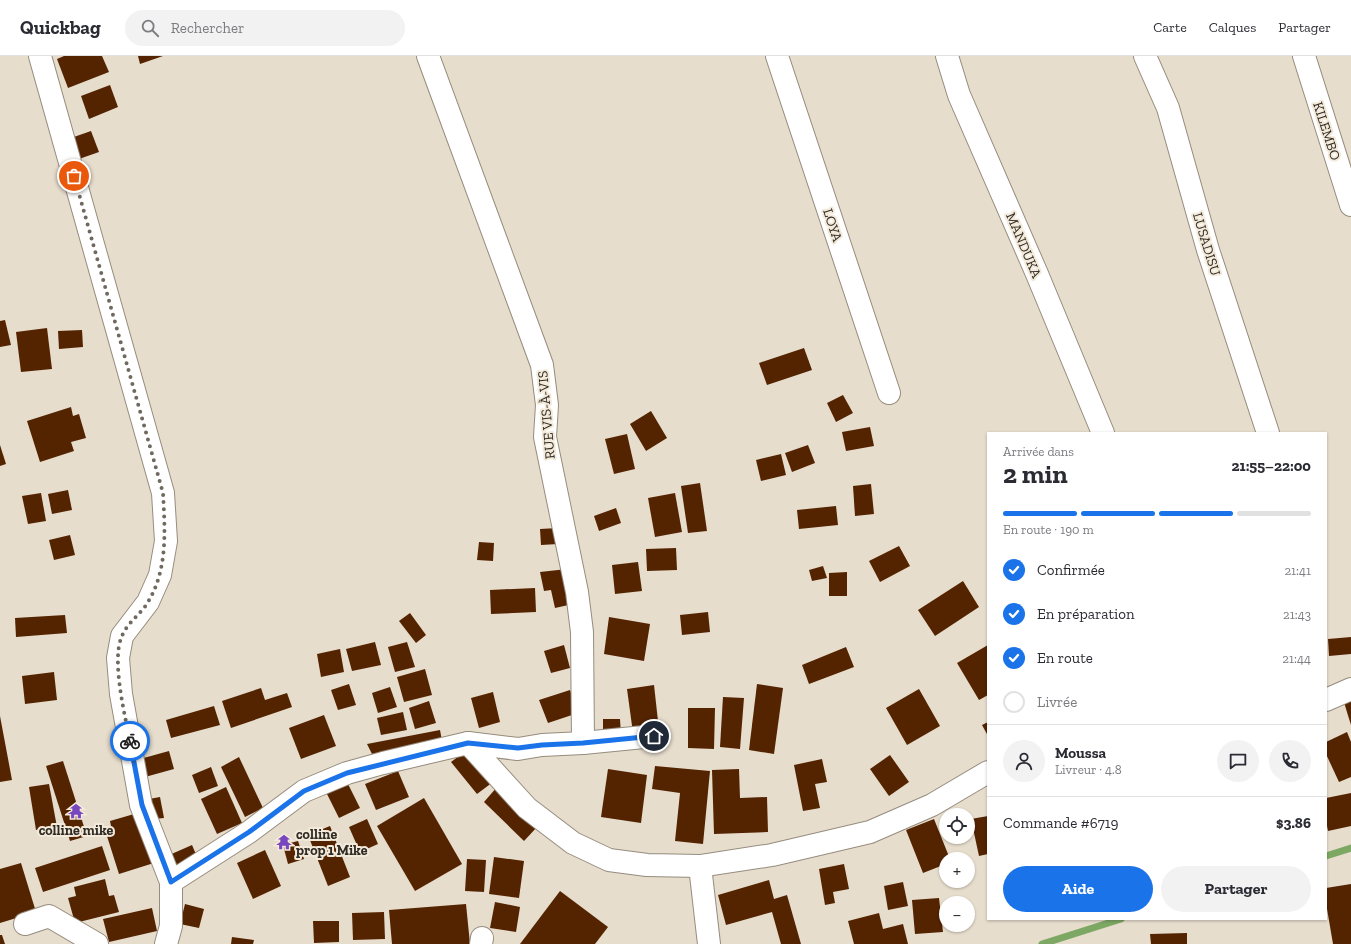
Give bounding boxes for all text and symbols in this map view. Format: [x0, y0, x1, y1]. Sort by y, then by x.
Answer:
search box [125, 10, 405, 46]
text: Quickbag [20, 16, 101, 39]
icon: search [139, 17, 161, 39]
text: Rechercher [171, 19, 244, 37]
text: Carte [1153, 19, 1187, 36]
text: Calques [1209, 19, 1256, 36]
text: Partager [1278, 19, 1331, 36]
street label: KILEMBO [1309, 100, 1344, 162]
pin [57, 159, 91, 193]
icon: bag [63, 165, 85, 187]
street label: LOYA [819, 206, 846, 245]
street label: MANDUKA [1002, 210, 1045, 281]
street label: LUSADISU [1189, 210, 1224, 278]
street label: RUE VIS-À-VIS [534, 370, 559, 460]
text: Arrivée dans [1003, 444, 1074, 459]
text: 21:55–22:00 [1232, 457, 1311, 475]
text: 2 min [1003, 458, 1068, 490]
text: En route · 190 m [1003, 522, 1094, 537]
icon: check [1003, 559, 1025, 581]
text: Confirmée [1037, 561, 1105, 579]
text: 21:41 [1284, 563, 1311, 578]
icon: check [1003, 603, 1025, 625]
text: En préparation [1037, 605, 1135, 623]
text: 21:43 [1283, 607, 1311, 622]
icon: check [1003, 647, 1025, 669]
text: En route [1037, 649, 1093, 667]
text: 21:44 [1282, 651, 1311, 666]
text: Livrée [1037, 693, 1077, 711]
pin [637, 719, 671, 753]
courier [110, 721, 150, 761]
icon: home [643, 725, 665, 747]
icon: bike [119, 730, 141, 752]
button: person [1003, 740, 1045, 782]
button: chat [1217, 740, 1259, 782]
button: phone [1269, 740, 1311, 782]
text: Moussa [1055, 744, 1106, 762]
text: Livreur · 4.8 [1055, 762, 1122, 777]
temple icon: colline mike [67, 802, 85, 820]
map controls [939, 808, 975, 932]
button: locate [939, 808, 975, 844]
text: Commande #6719 [1003, 814, 1118, 832]
text: $3.86 [1276, 814, 1311, 832]
place label: colline mike [39, 822, 114, 839]
place label: colline prop 1 Mike [296, 826, 368, 859]
temple icon: colline prop 1 Mike [275, 833, 293, 851]
button: + [939, 852, 975, 888]
button: Aide [1003, 866, 1153, 912]
button: Partager [1161, 866, 1311, 912]
button: − [939, 896, 975, 932]

